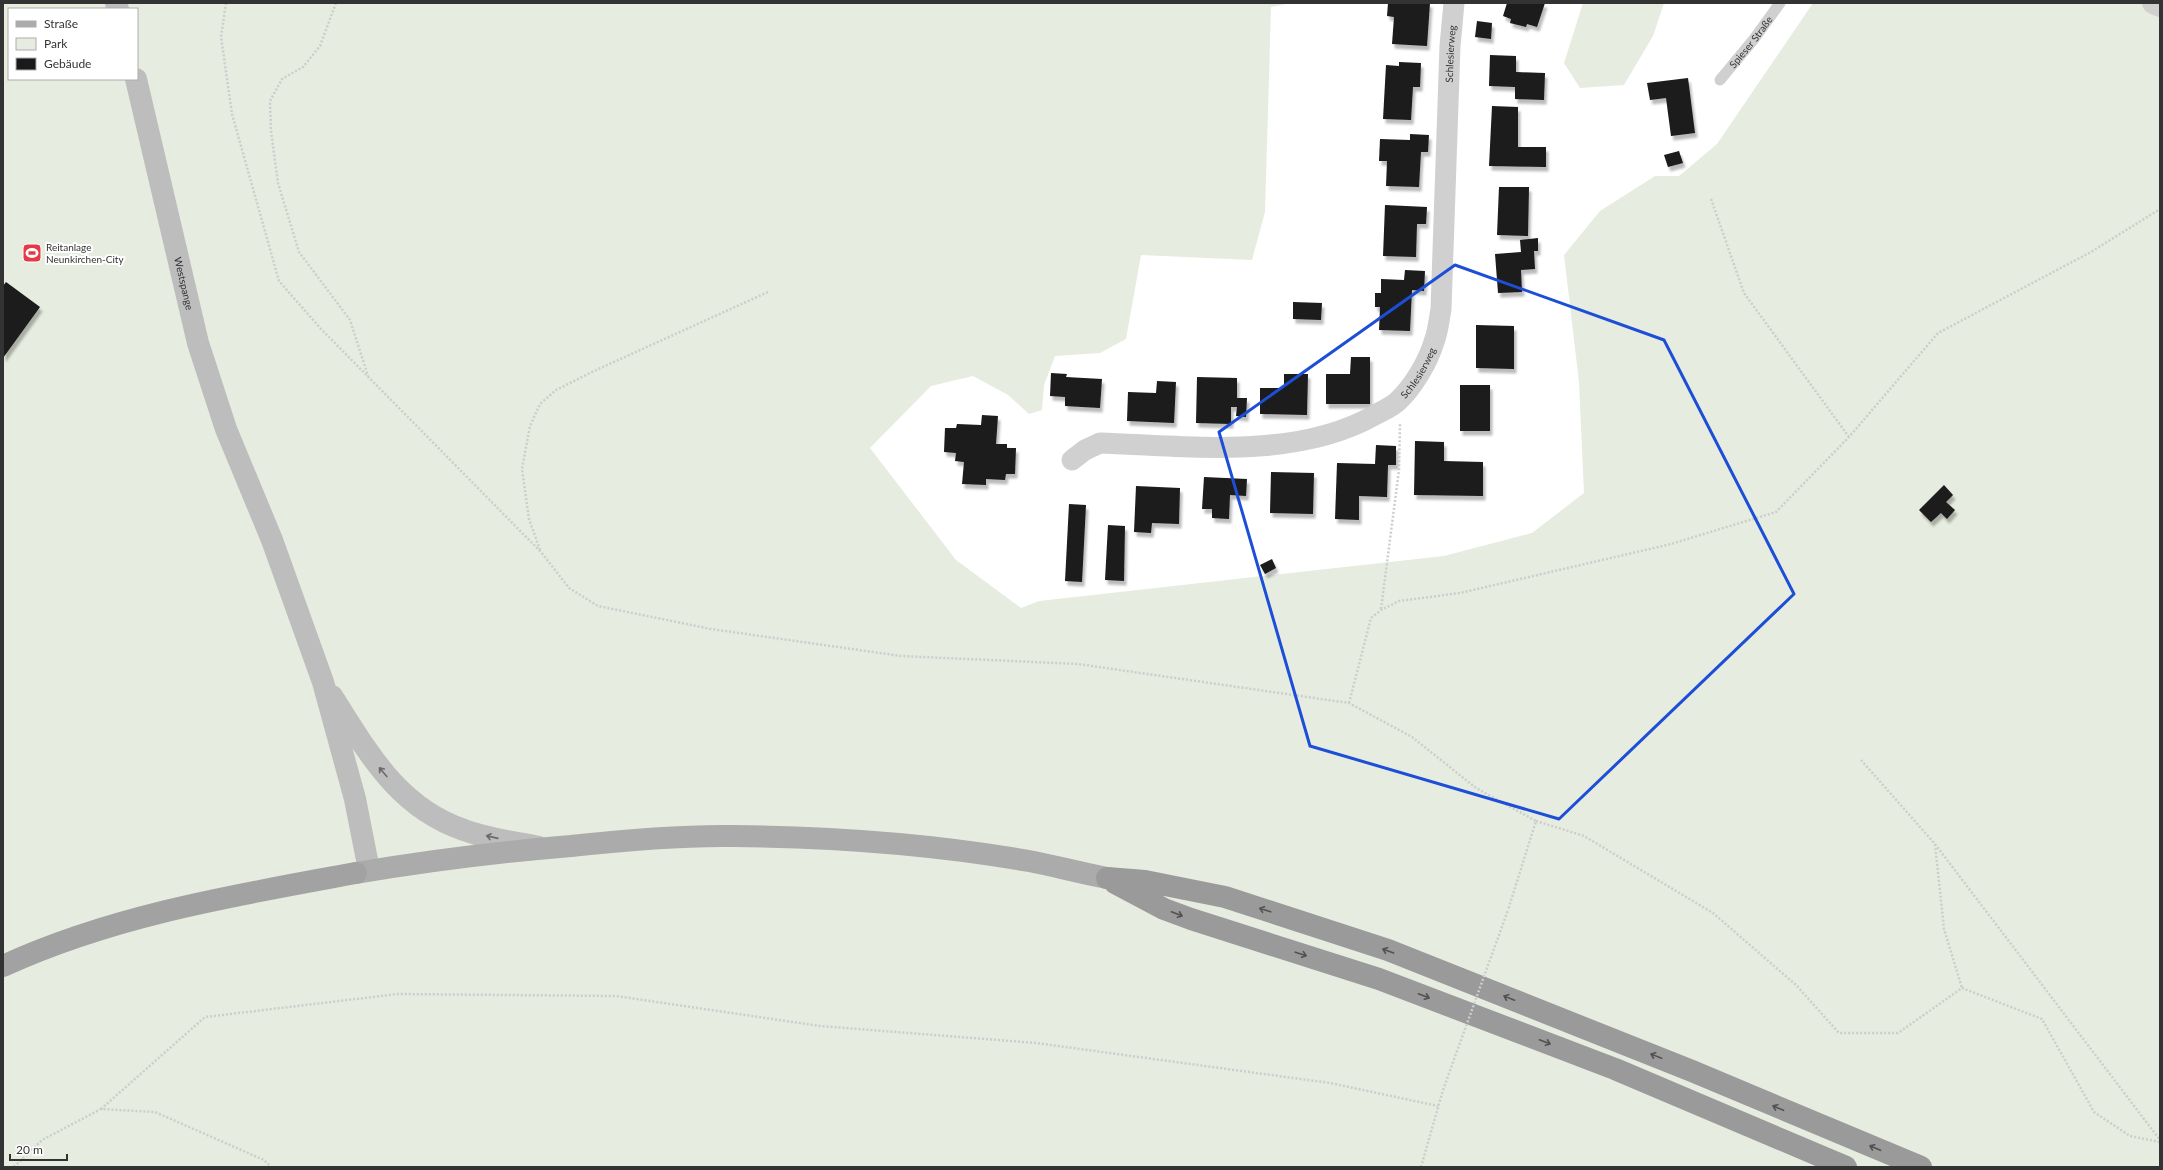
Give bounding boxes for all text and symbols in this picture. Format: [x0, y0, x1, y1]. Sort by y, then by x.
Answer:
legend [8, 8, 138, 80]
street label: Spieser Straße [1727, 14, 1775, 70]
text: Straße [44, 16, 78, 31]
street label: Schlesierweg [1443, 25, 1458, 83]
text: Park [44, 36, 68, 51]
text: Gebäude [44, 56, 91, 71]
place label: Reitanlage Neunkirchen-City [46, 241, 124, 265]
sports icon: Reitanlage Neunkirchen-City [21, 242, 43, 264]
street label: Westspange [172, 256, 196, 311]
street label: Schlesierweg [1398, 346, 1438, 401]
one-way arrow [378, 767, 387, 778]
one-way arrow [486, 832, 499, 840]
one-way arrow [1258, 906, 1271, 913]
one-way arrow [1171, 910, 1183, 918]
one-way arrow [1383, 946, 1395, 954]
one-way arrow [1295, 950, 1307, 958]
one-way arrow [1417, 992, 1429, 1000]
one-way arrow [1504, 994, 1516, 1002]
one-way arrow [1539, 1039, 1551, 1047]
one-way arrow [1650, 1052, 1662, 1060]
one-way arrow [1773, 1103, 1785, 1111]
scale bar [10, 1136, 67, 1162]
text: 20 m [16, 1142, 43, 1157]
one-way arrow [1870, 1144, 1882, 1152]

